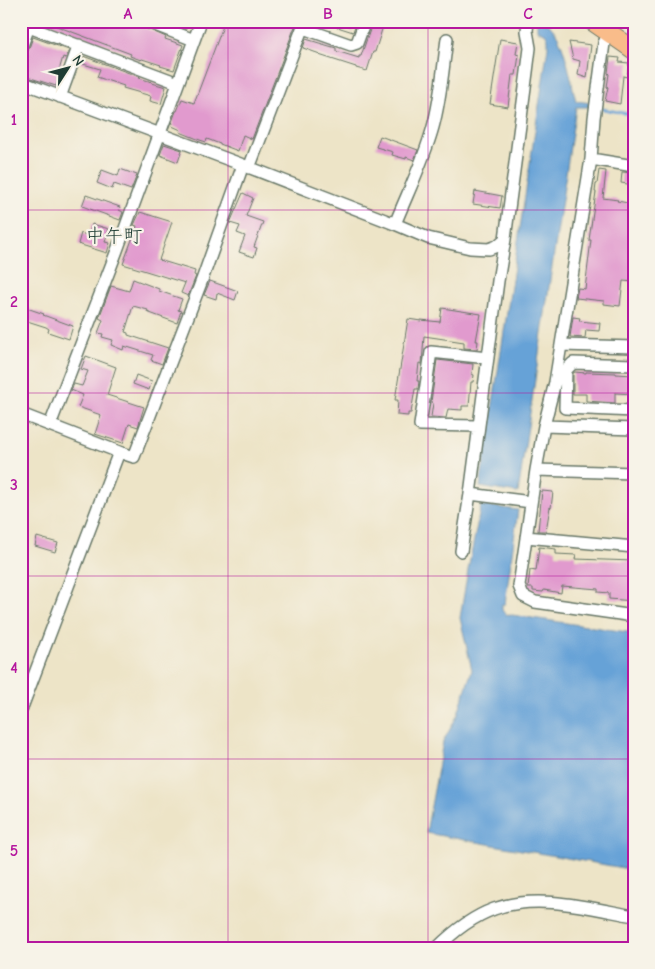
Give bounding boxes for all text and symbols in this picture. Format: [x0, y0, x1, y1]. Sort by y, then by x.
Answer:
text: A [124, 5, 133, 23]
text: B [323, 5, 333, 23]
text: C [523, 5, 533, 23]
north arrow [42, 42, 92, 92]
text: N [69, 52, 88, 69]
text: 1 [11, 111, 17, 129]
district label: 中午町 [85, 225, 143, 247]
text: 2 [10, 293, 18, 311]
text: 3 [10, 476, 18, 494]
text: 4 [10, 659, 18, 677]
text: 5 [10, 842, 18, 860]

